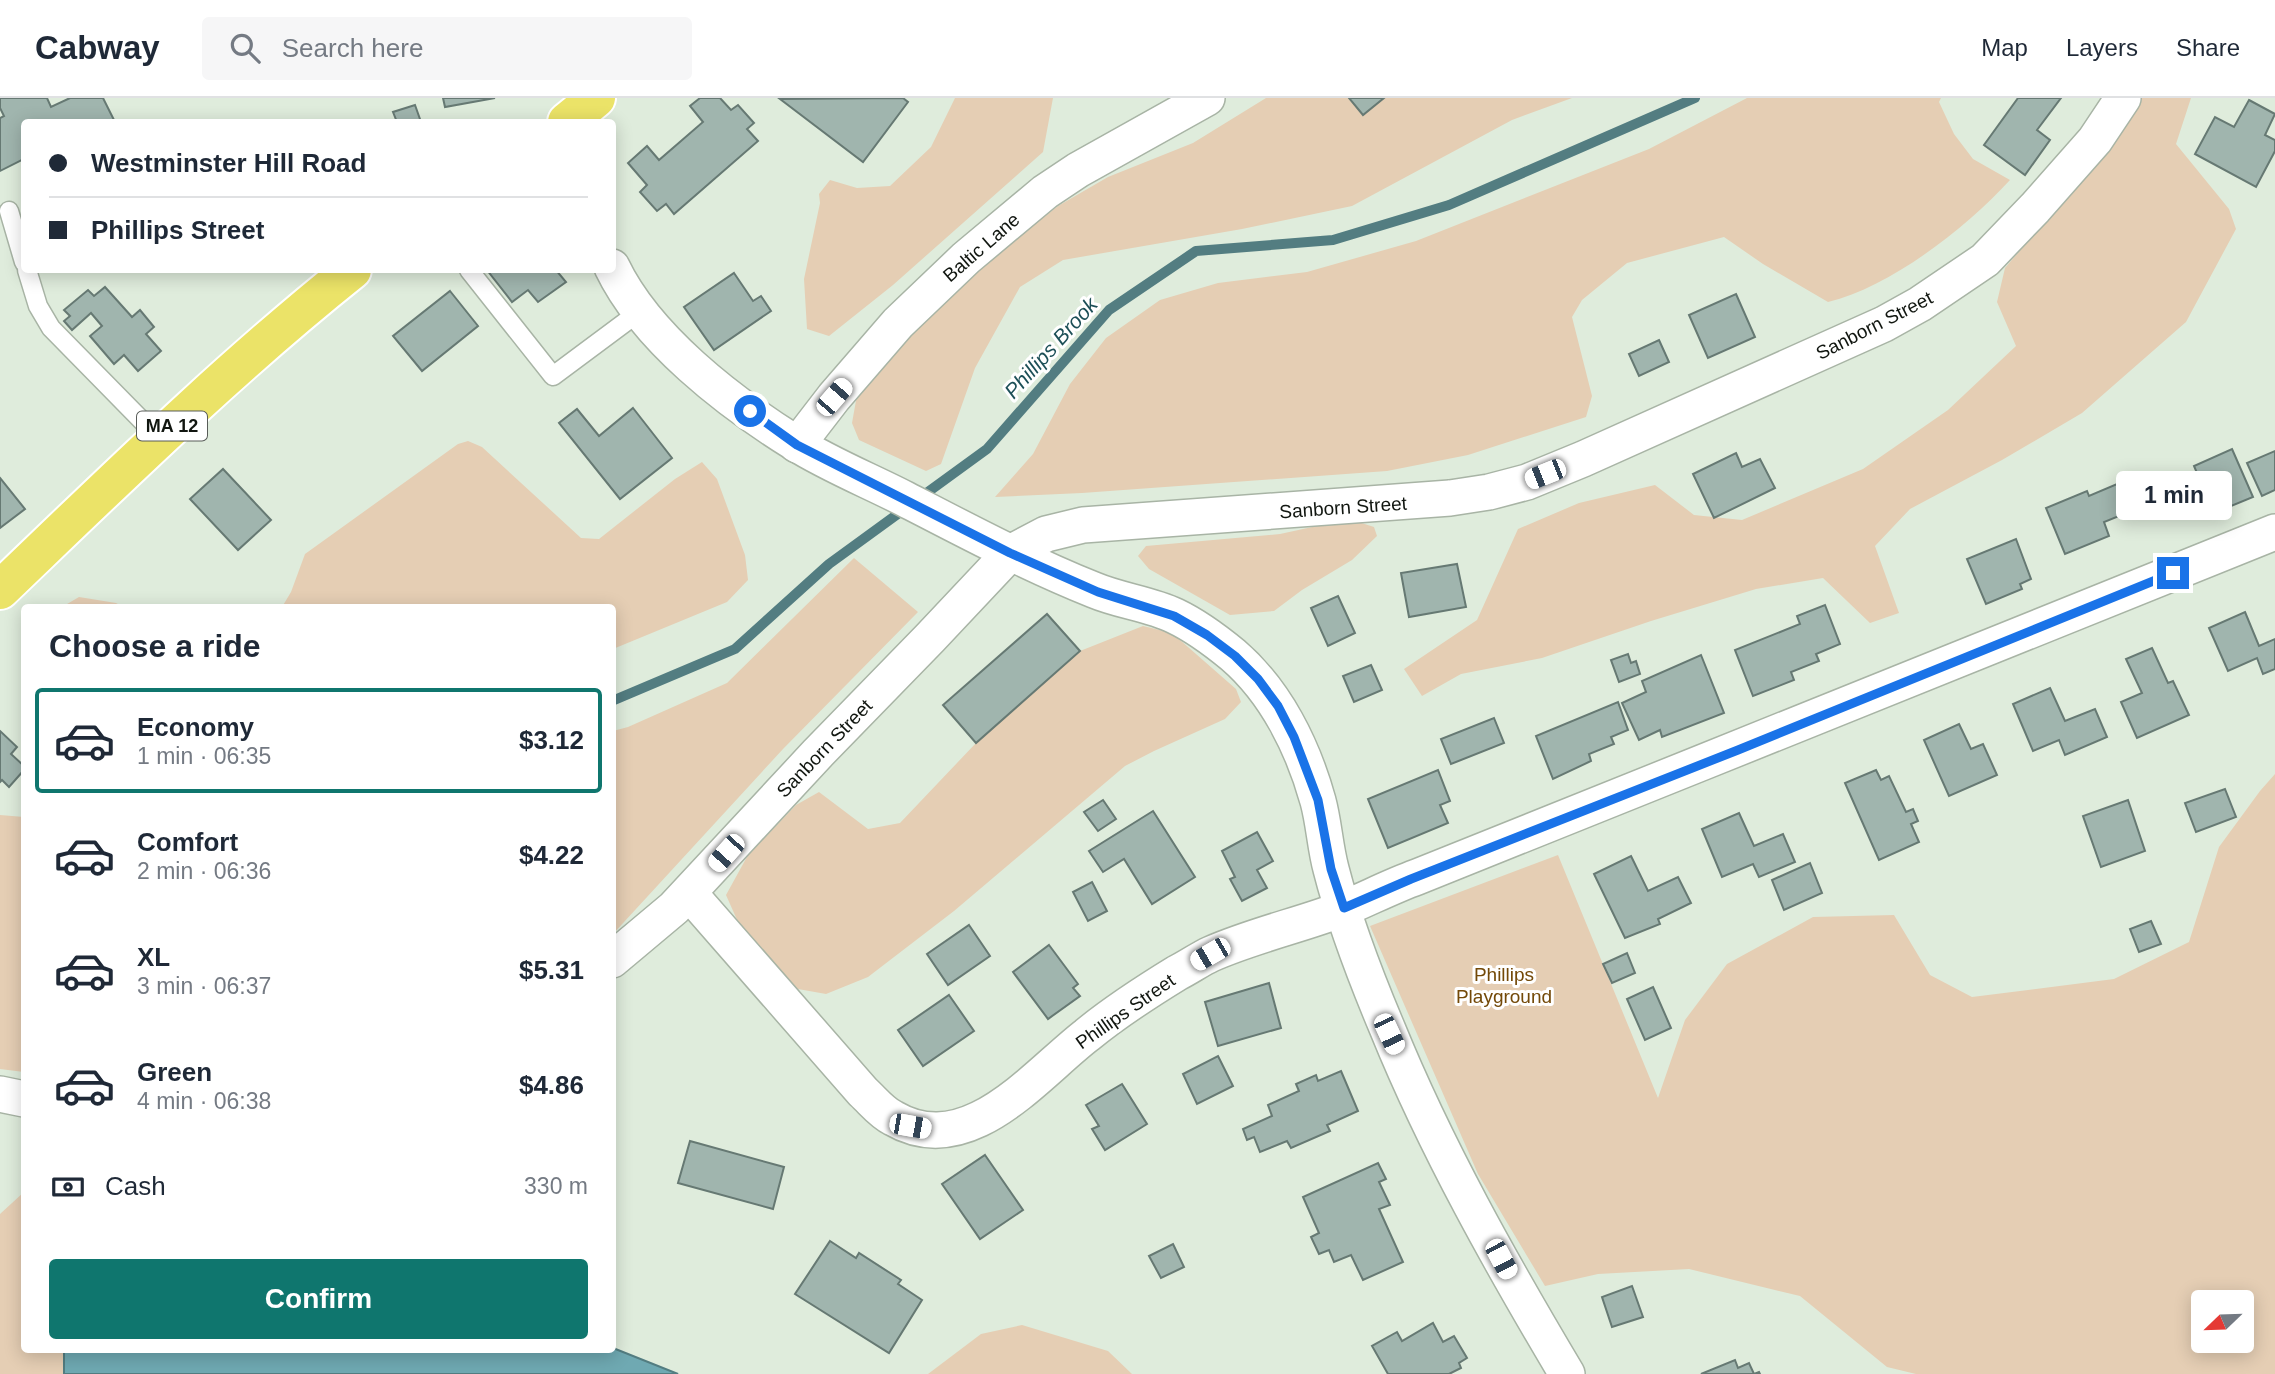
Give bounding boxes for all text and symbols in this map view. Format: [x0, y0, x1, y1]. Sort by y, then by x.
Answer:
search box [202, 17, 692, 80]
text: Cabway [35, 29, 160, 66]
icon: search [226, 29, 264, 67]
text: Search here [282, 33, 423, 63]
text: Map [1981, 34, 2028, 61]
text: Layers [2066, 34, 2138, 61]
text: Share [2176, 34, 2240, 61]
text: Westminster Hill Road [91, 148, 366, 178]
street label: Baltic Lane [939, 209, 1024, 286]
text: Phillips Street [91, 215, 264, 245]
street label: Sanborn Street [1813, 287, 1937, 364]
water label: Phillips Brook [1000, 292, 1103, 403]
car [813, 374, 856, 420]
route start [734, 395, 766, 427]
road number: MA 12 [137, 412, 207, 440]
car [1522, 456, 1569, 492]
callout: 1 min [2115, 472, 2231, 520]
text: 1 min [2144, 482, 2204, 508]
street label: Sanborn Street [1279, 493, 1408, 522]
route end [2157, 557, 2189, 589]
text: Choose a ride [49, 628, 261, 664]
street label: Sanborn Street [772, 695, 877, 802]
icon: car [53, 709, 116, 772]
text: Economy [137, 712, 254, 742]
text: $3.12 [519, 725, 584, 755]
text: 1 min · 06:35 [137, 743, 271, 769]
icon: car [53, 824, 116, 887]
text: Comfort [137, 827, 238, 857]
car [705, 830, 748, 876]
text: $4.22 [519, 840, 584, 870]
text: 2 min · 06:36 [137, 858, 271, 884]
car [1187, 934, 1234, 974]
icon: car [53, 939, 116, 1002]
text: XL [137, 942, 170, 972]
text: $5.31 [519, 955, 584, 985]
park label: Phillips Playground [1456, 964, 1552, 1007]
street label: Phillips Street [1072, 969, 1179, 1053]
text: 3 min · 06:37 [137, 973, 271, 999]
car [1371, 1011, 1408, 1057]
icon: car [53, 1054, 116, 1117]
text: Green [137, 1057, 212, 1087]
text: $4.86 [519, 1070, 584, 1100]
text: 4 min · 06:38 [137, 1088, 271, 1114]
car [888, 1112, 933, 1140]
icon: cash [49, 1168, 87, 1206]
text: Cash [105, 1171, 166, 1201]
text: 330 m [524, 1173, 588, 1199]
car [1482, 1236, 1521, 1282]
button: Confirm [49, 1259, 588, 1339]
north arrow [2191, 1290, 2254, 1353]
map controls [2191, 1290, 2254, 1353]

